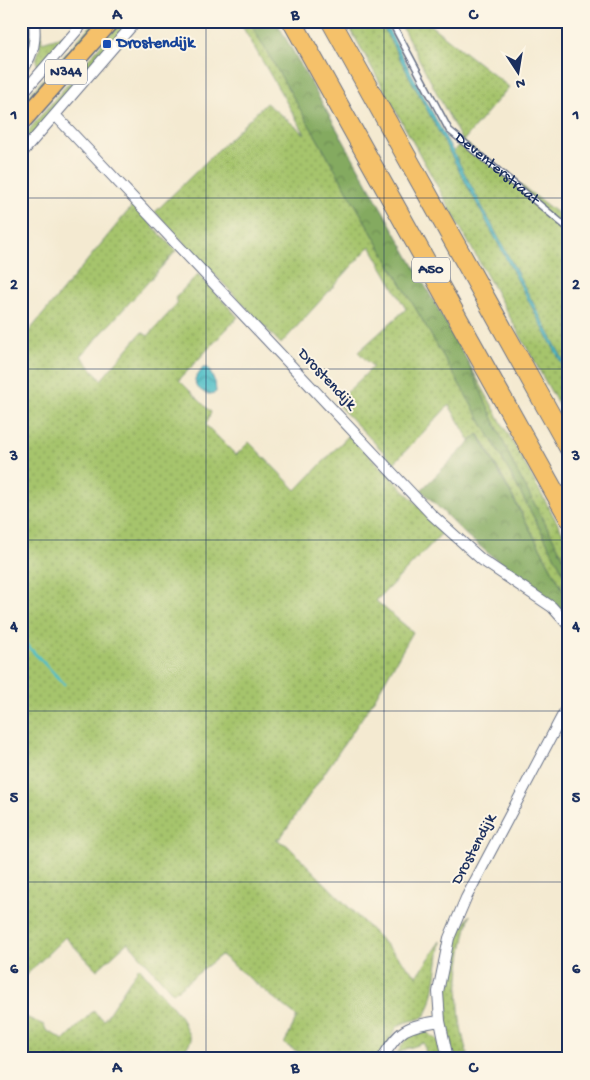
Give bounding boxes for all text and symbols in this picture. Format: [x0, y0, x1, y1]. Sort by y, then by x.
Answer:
text: A [111, 7, 123, 26]
text: B [290, 7, 300, 26]
text: C [468, 7, 479, 26]
place label: Drostendijk [115, 35, 196, 54]
marker: Drostendijk [101, 38, 113, 50]
north arrow [492, 48, 542, 98]
road number: N344 [45, 60, 87, 84]
text: N [514, 73, 526, 92]
text: 1 [10, 107, 17, 126]
text: 1 [572, 107, 579, 126]
street label: Deventerstraat [449, 128, 544, 211]
road number: A50 [412, 258, 450, 282]
text: 2 [10, 277, 18, 296]
text: 2 [572, 277, 580, 296]
street label: Drostendijk [292, 345, 361, 416]
text: 3 [9, 448, 18, 467]
text: 3 [571, 448, 580, 467]
text: 4 [9, 619, 18, 638]
text: 4 [571, 619, 580, 638]
text: 5 [10, 790, 19, 809]
text: 5 [572, 790, 581, 809]
street label: Drostendijk [448, 810, 502, 889]
text: 6 [10, 961, 19, 980]
text: 6 [572, 961, 581, 980]
text: A [111, 1060, 123, 1079]
text: B [290, 1060, 300, 1079]
text: C [468, 1060, 479, 1079]

